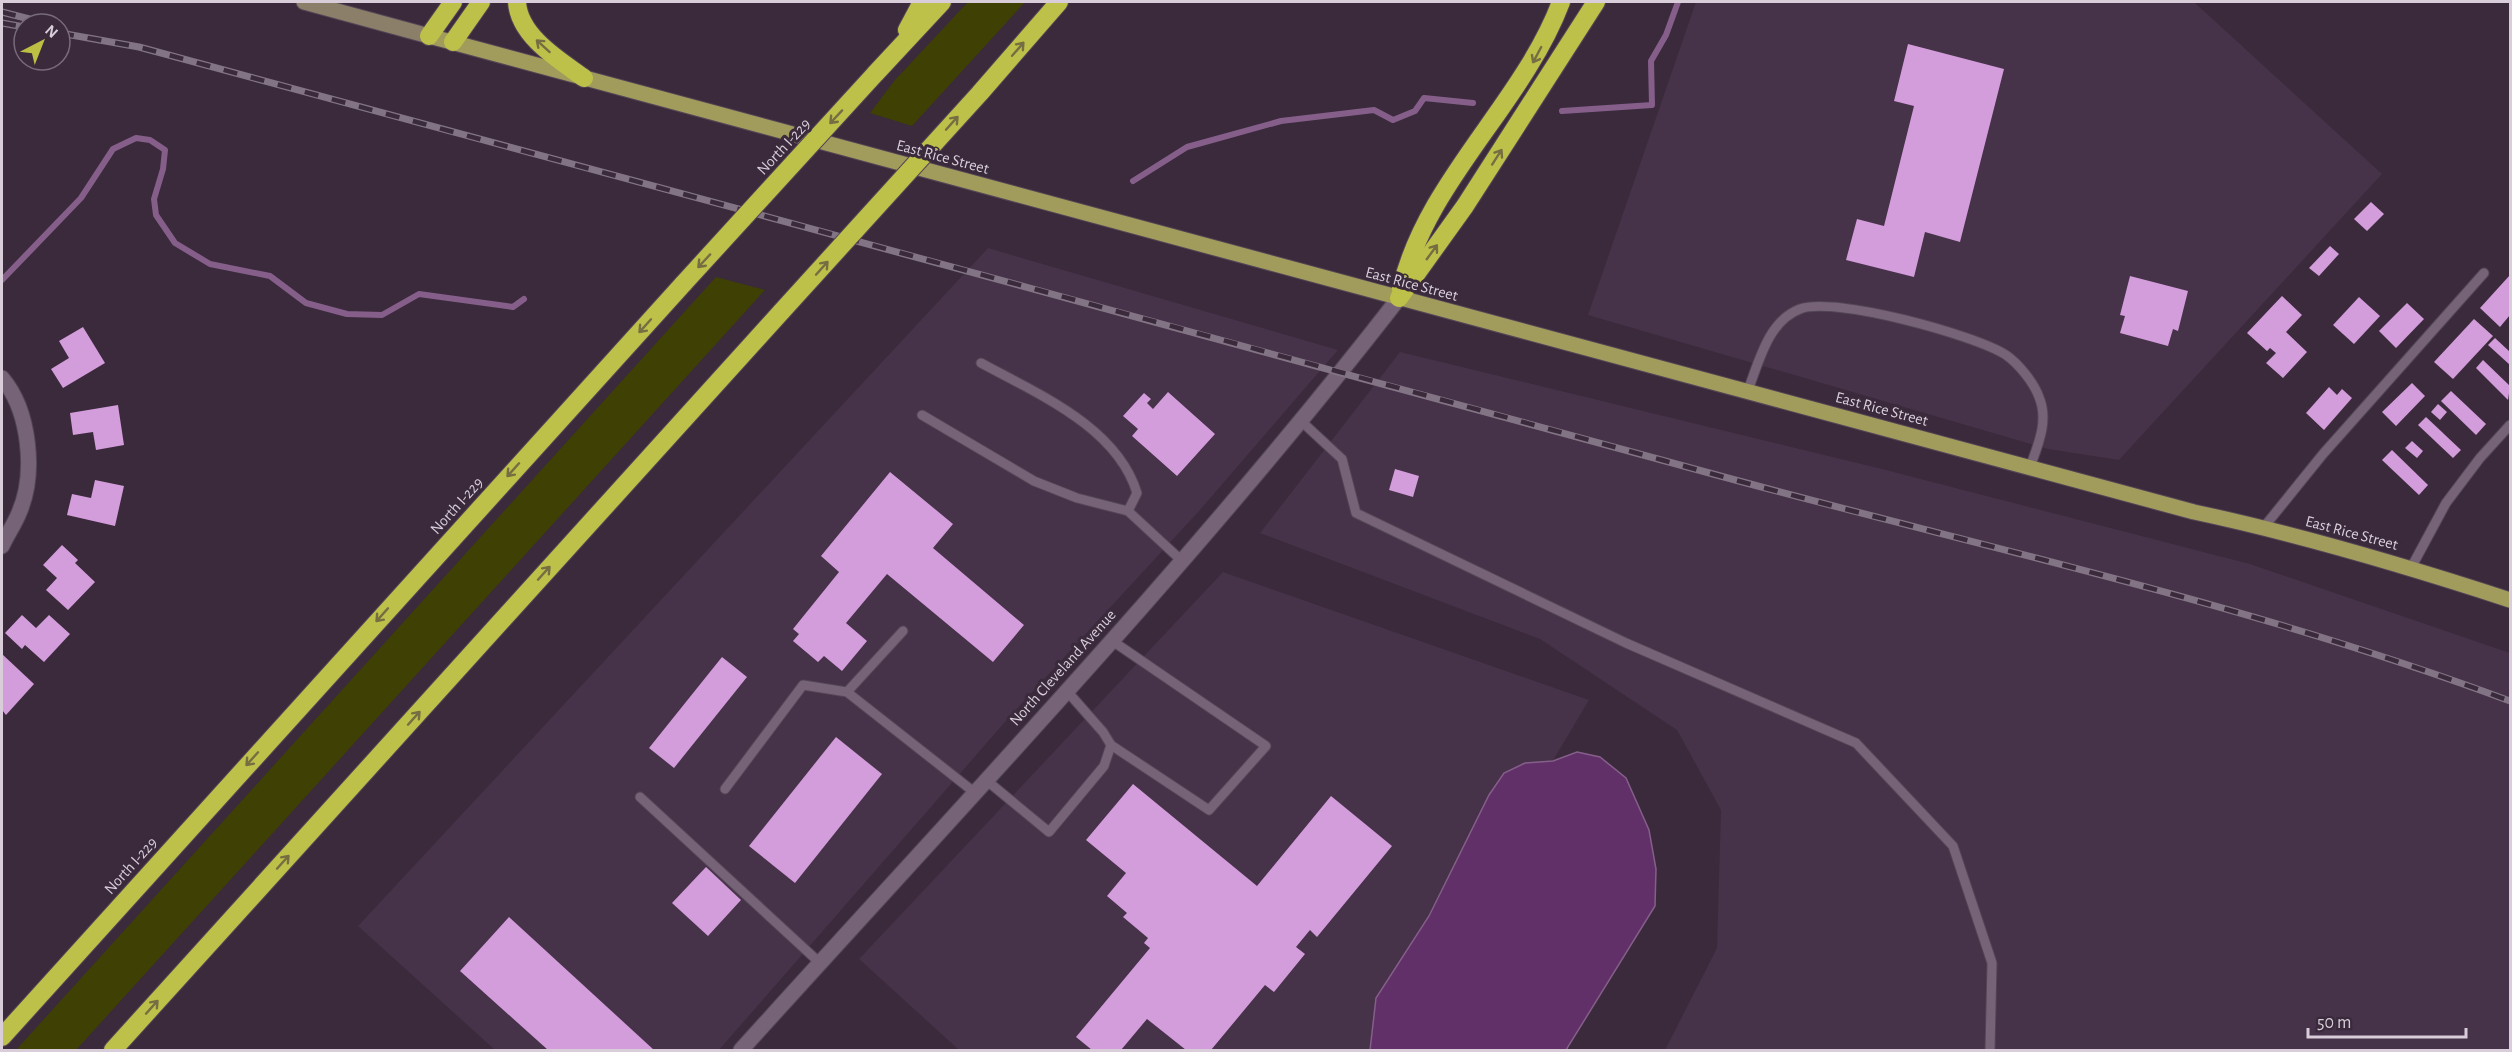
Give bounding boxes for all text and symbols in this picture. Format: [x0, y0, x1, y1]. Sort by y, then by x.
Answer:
north arrow [12, 12, 72, 72]
text: N [42, 22, 61, 41]
one-way arrow [536, 39, 551, 53]
one-way arrow [1011, 41, 1025, 56]
one-way arrow [1531, 45, 1542, 63]
one-way arrow [829, 110, 843, 125]
street label: North I-229 [754, 116, 814, 178]
one-way arrow [945, 116, 959, 131]
street label: East Rice Street [895, 137, 991, 177]
one-way arrow [1490, 149, 1503, 166]
one-way arrow [1426, 245, 1438, 261]
one-way arrow [697, 253, 711, 268]
one-way arrow [815, 260, 829, 275]
street label: East Rice Street [1364, 264, 1460, 304]
one-way arrow [638, 318, 652, 333]
street label: East Rice Street [1834, 389, 1930, 429]
one-way arrow [506, 463, 521, 478]
street label: North I-229 [427, 474, 486, 537]
street label: East Rice Street [2304, 513, 2400, 553]
one-way arrow [537, 566, 552, 581]
one-way arrow [375, 607, 389, 622]
street label: North Cleveland Avenue [1007, 607, 1119, 729]
one-way arrow [406, 711, 420, 726]
one-way arrow [245, 752, 259, 767]
street label: North I-229 [101, 834, 160, 897]
one-way arrow [276, 855, 290, 870]
one-way arrow [145, 1000, 159, 1015]
scale bar [2308, 1001, 2466, 1039]
text: 50 m [2317, 1014, 2351, 1032]

